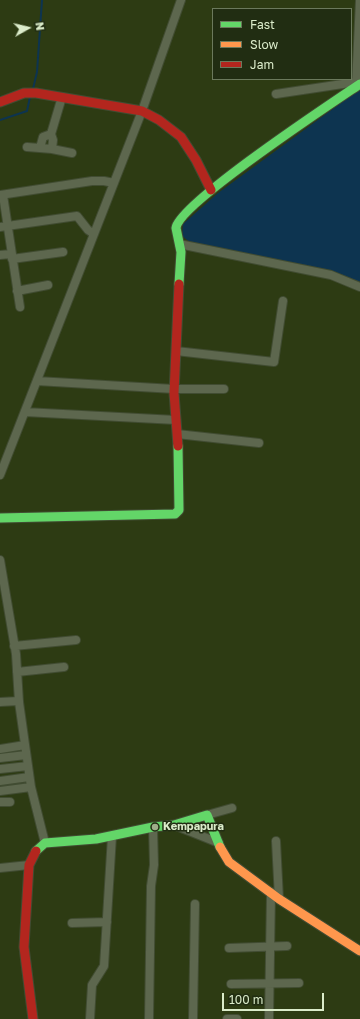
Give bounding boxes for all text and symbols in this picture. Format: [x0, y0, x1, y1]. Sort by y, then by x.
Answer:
north arrow [8, 8, 48, 48]
legend [212, 8, 352, 80]
text: Fast [250, 17, 275, 32]
text: N [33, 21, 47, 31]
text: Slow [250, 37, 278, 52]
text: Jam [250, 57, 274, 72]
place label: Kempapura [163, 820, 224, 834]
marker: Kempapura [150, 822, 160, 832]
scale bar [224, 985, 326, 1011]
text: 100 m [229, 992, 263, 1007]

